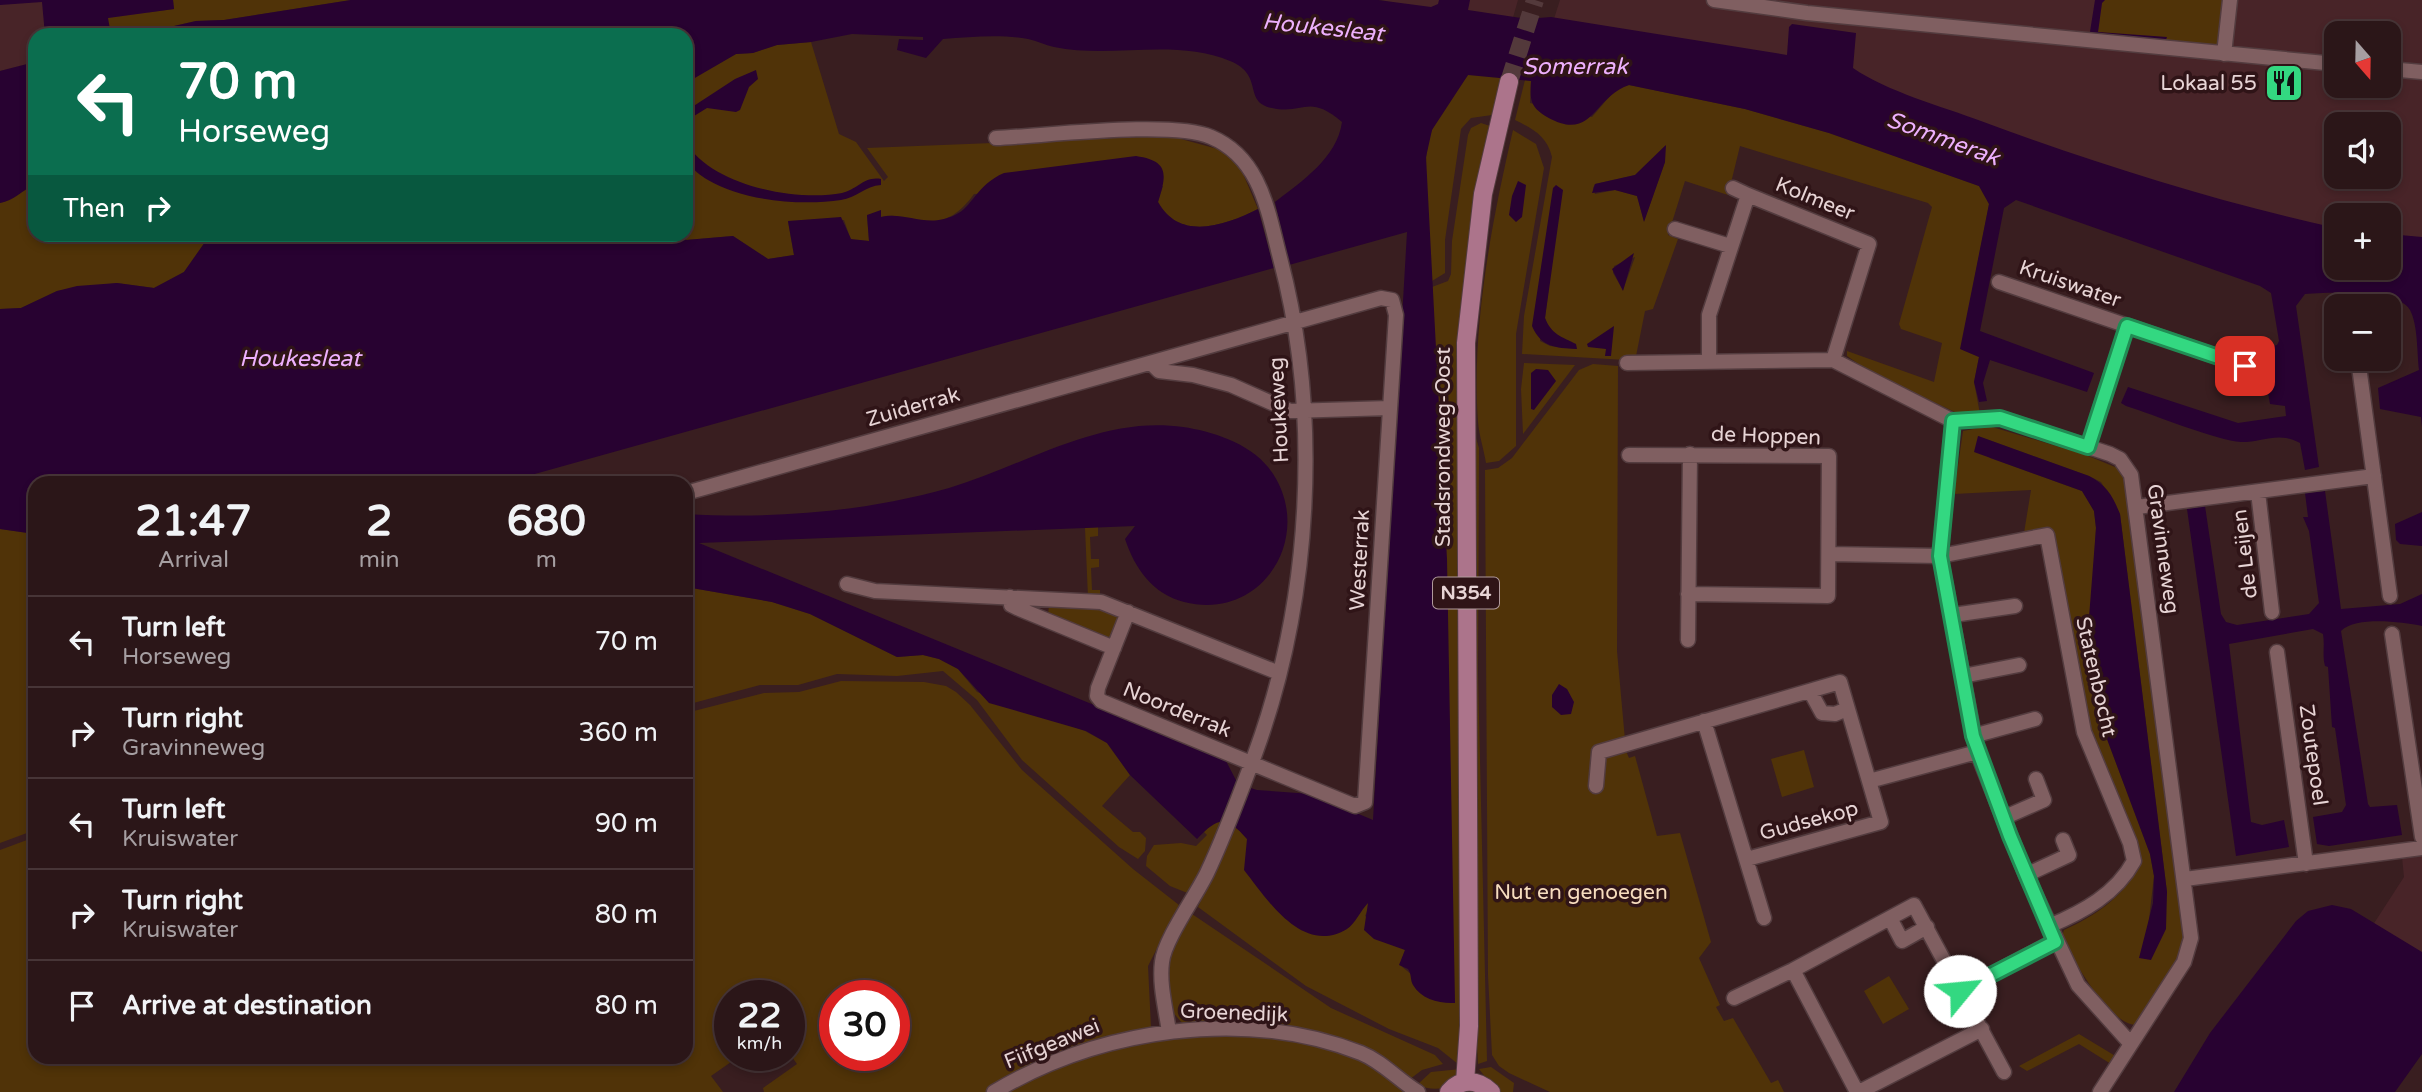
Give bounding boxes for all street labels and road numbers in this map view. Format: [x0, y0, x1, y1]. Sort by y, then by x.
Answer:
street label: Kolmeer [1772, 172, 1858, 226]
street label: Kruiswater [2016, 255, 2124, 313]
street label: Stadsrondweg-Oost [1431, 347, 1456, 547]
street label: Houkeweg [1264, 357, 1294, 463]
street label: Zuiderrak [863, 382, 963, 432]
street label: de Hoppen [1711, 422, 1821, 450]
street label: Gravinneweg [2142, 482, 2184, 616]
street label: de Leijen [2227, 508, 2263, 600]
street label: Westerrak [1345, 509, 1375, 611]
road number: N354 [1433, 578, 1499, 608]
street label: Statenbocht [2070, 615, 2122, 739]
street label: Noorderrak [1119, 677, 1235, 743]
street label: Zoutepoel [2294, 703, 2332, 807]
street label: Gudsekop [1757, 796, 1861, 846]
street label: Groenedijk [1179, 999, 1289, 1027]
street label: Fiifgeawei [1001, 1014, 1103, 1074]

